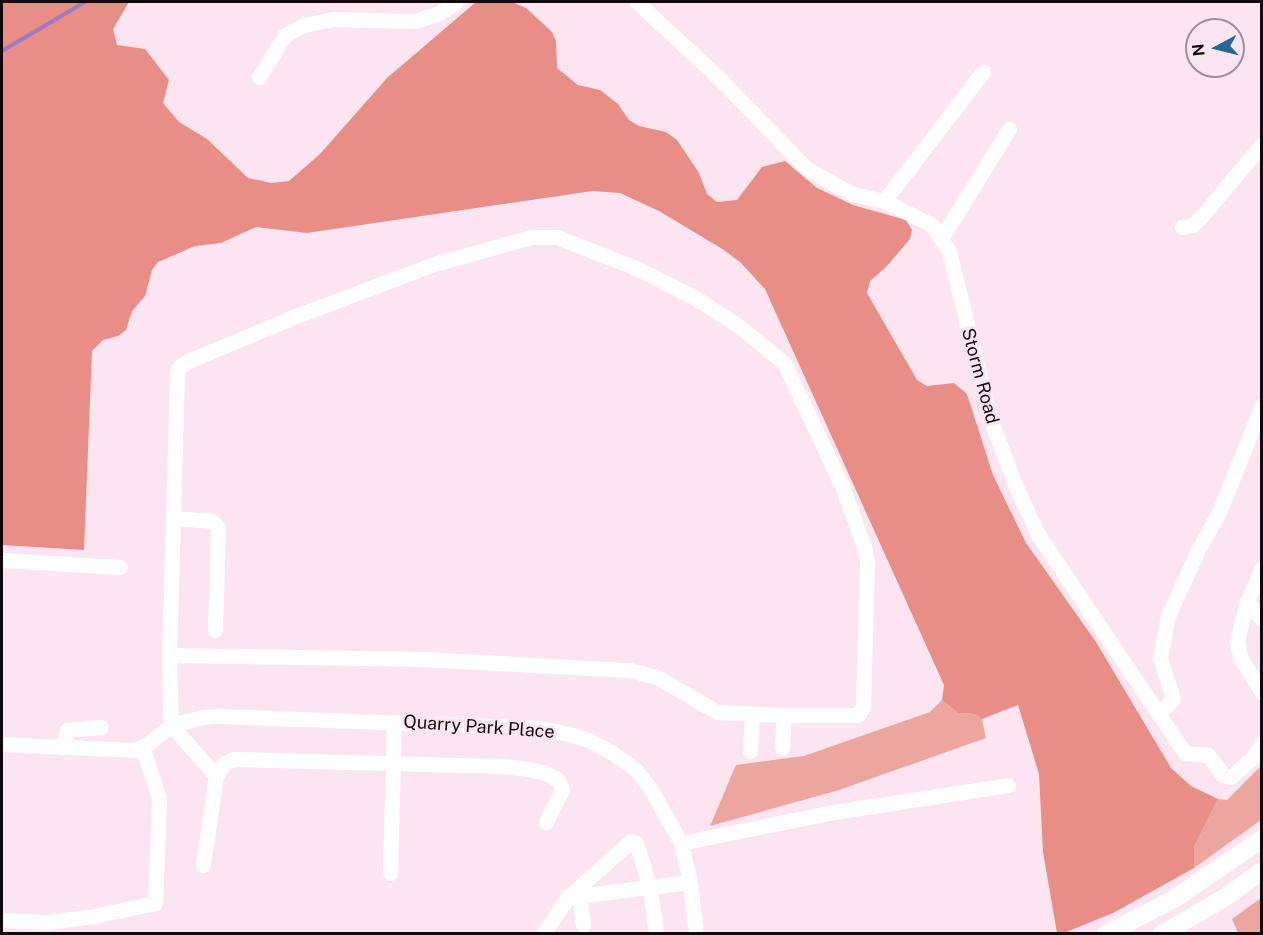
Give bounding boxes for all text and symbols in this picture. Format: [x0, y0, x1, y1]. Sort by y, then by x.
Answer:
north arrow [1185, 18, 1245, 78]
text: N [1188, 43, 1209, 57]
street label: Storm Road [957, 326, 1003, 426]
street label: Quarry Park Place [403, 711, 555, 743]

